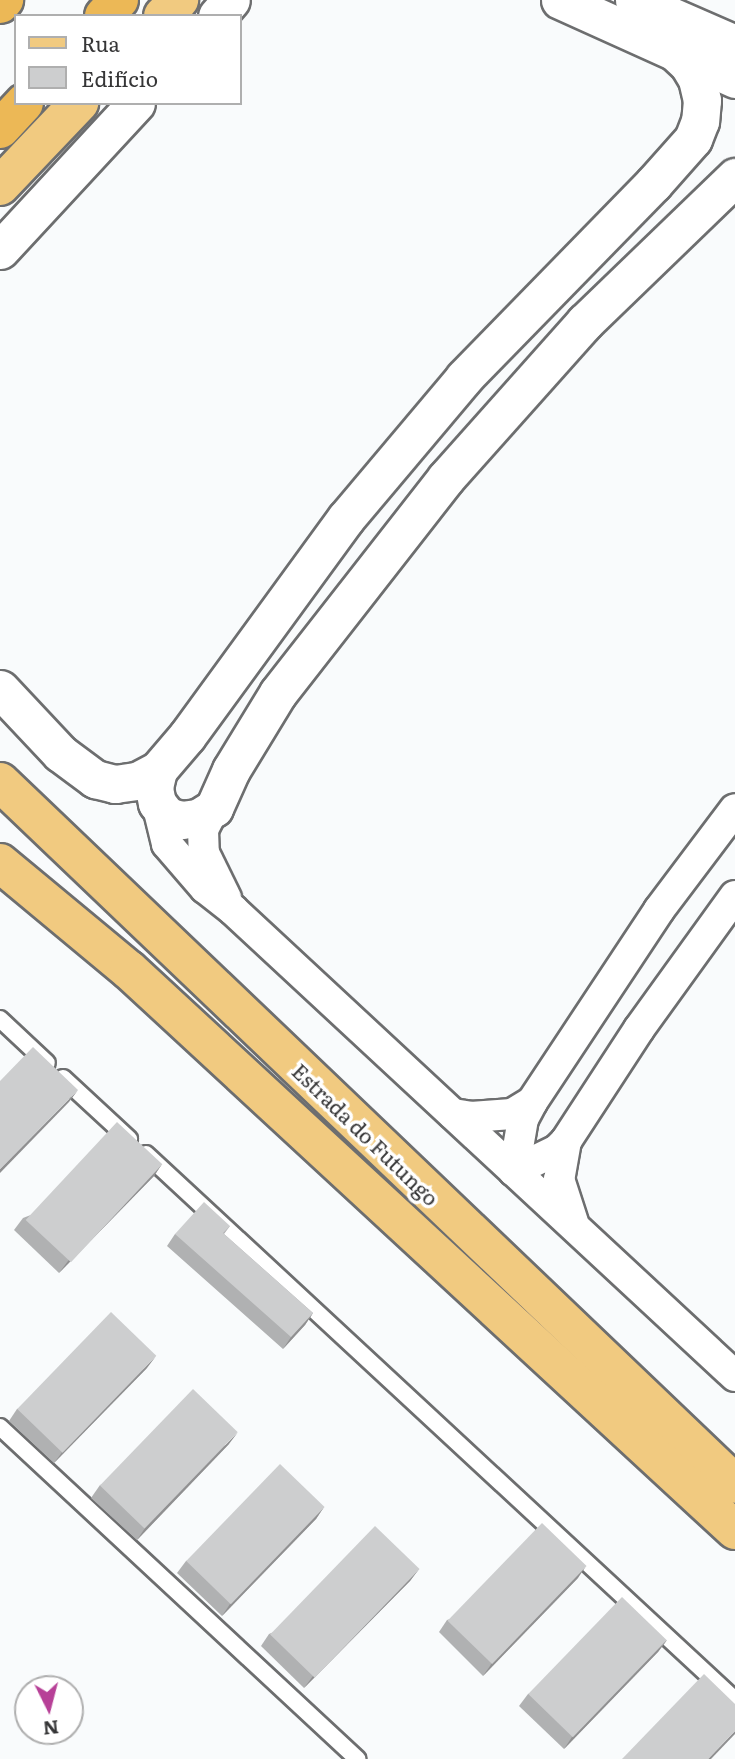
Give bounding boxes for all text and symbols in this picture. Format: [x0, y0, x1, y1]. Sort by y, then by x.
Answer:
legend [14, 14, 242, 105]
text: Rua [81, 27, 120, 58]
text: Edifício [81, 62, 158, 93]
street label: Estrada do Futungo [288, 1058, 444, 1210]
north arrow [14, 1675, 84, 1745]
text: N [42, 1714, 60, 1744]

